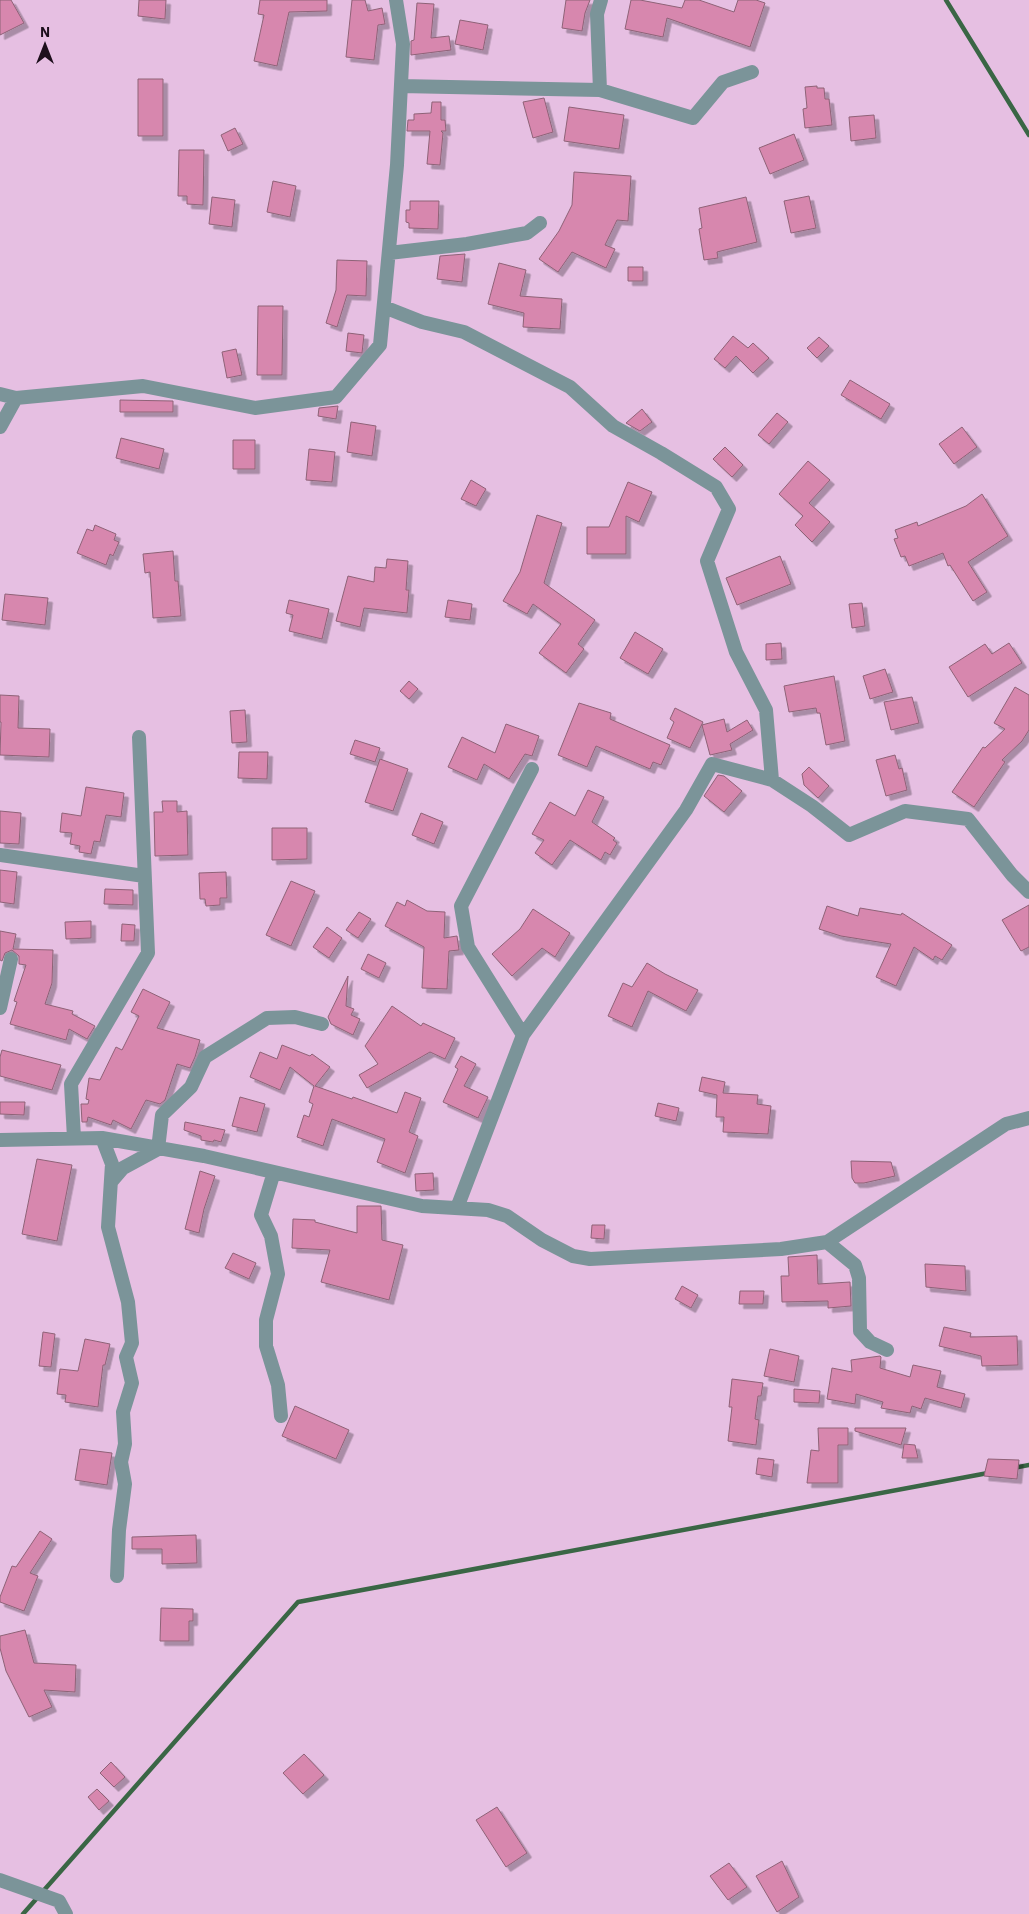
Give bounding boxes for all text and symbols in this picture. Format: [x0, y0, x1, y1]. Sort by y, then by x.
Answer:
north arrow [20, 20, 70, 70]
text: N [40, 23, 50, 41]

